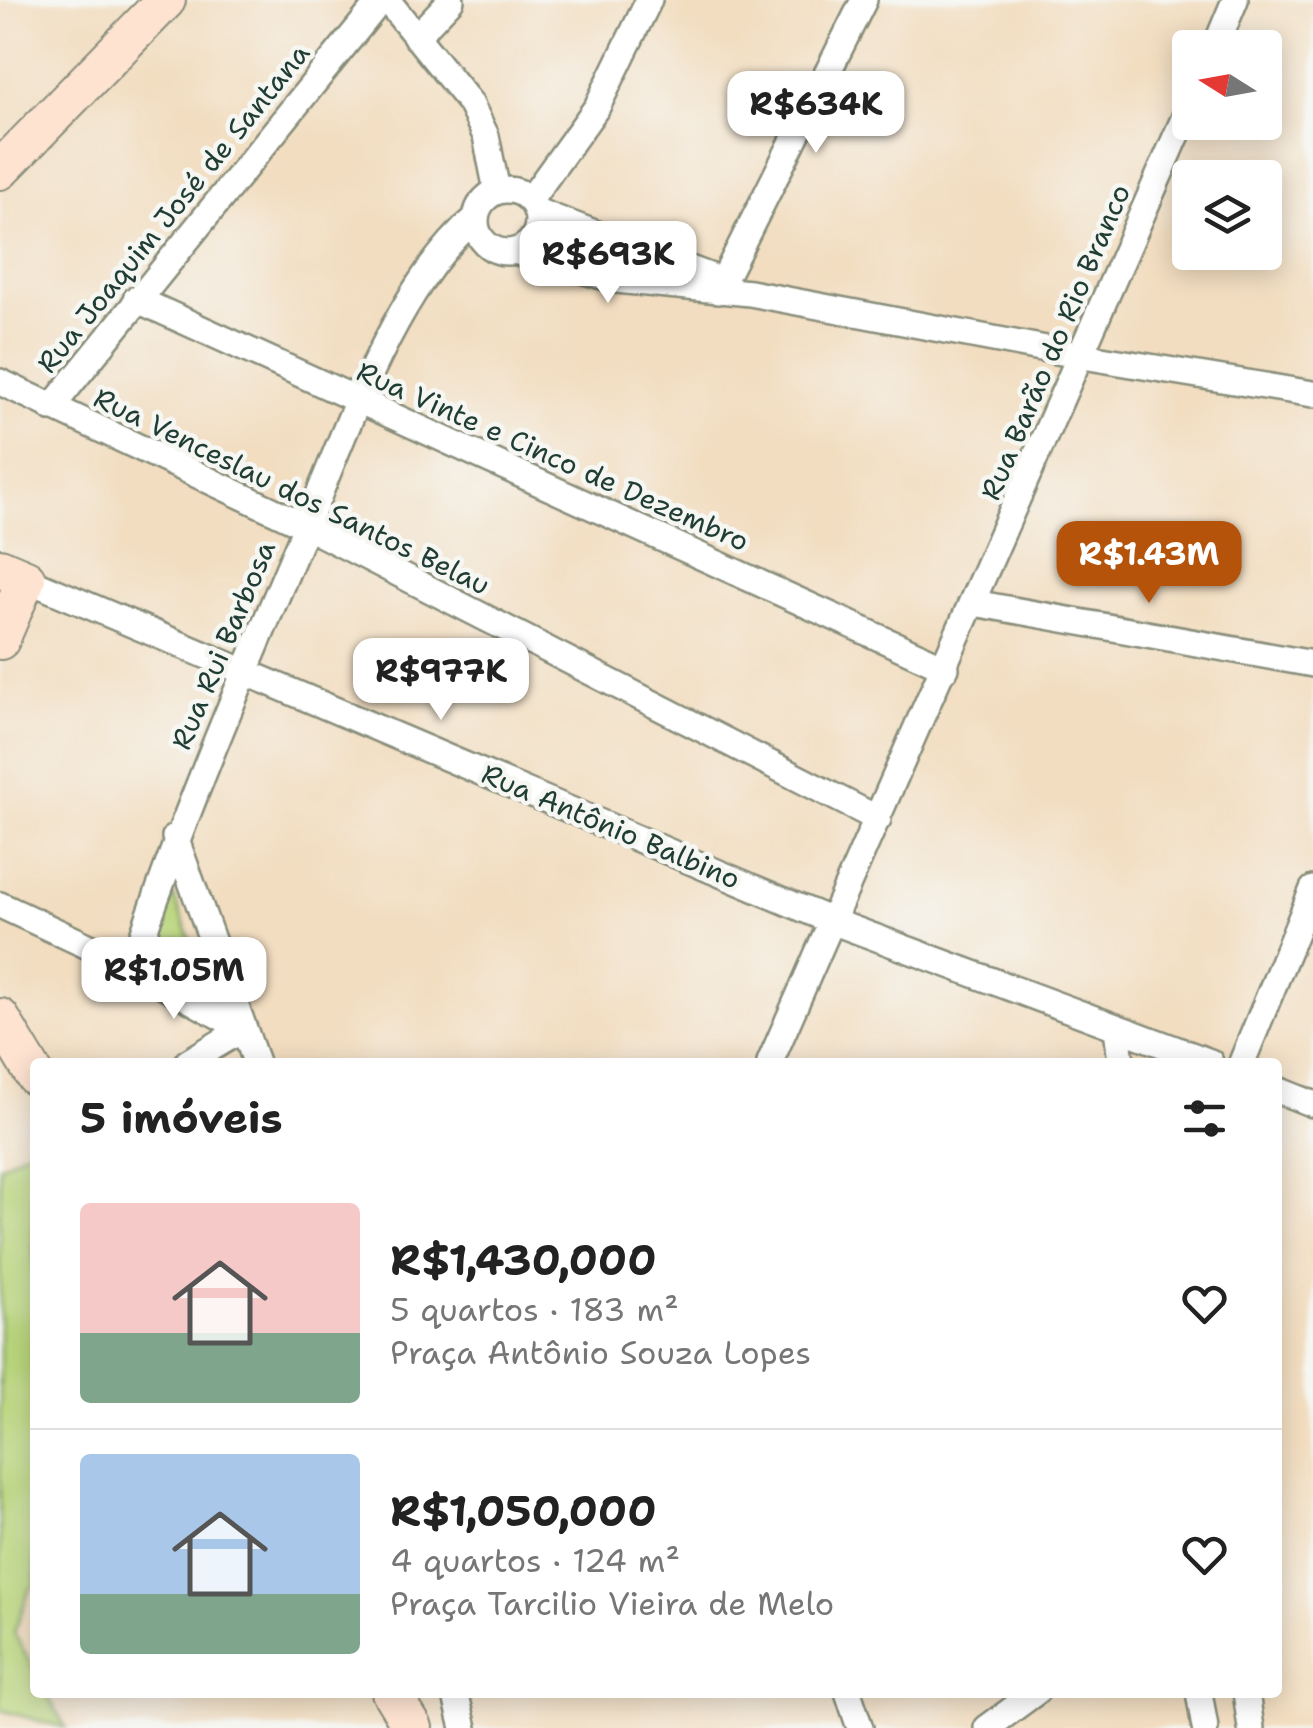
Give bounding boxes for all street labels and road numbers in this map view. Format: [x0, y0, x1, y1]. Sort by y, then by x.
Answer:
street label: Rua Joaquim José de Santana [28, 35, 318, 381]
street label: Rua Barão do Rio Branco [971, 178, 1139, 506]
street label: Rua Vinte e Cinco de Dezembro [351, 352, 755, 560]
street label: Rua Venceslau dos Santos Belau [88, 378, 496, 604]
street label: Rua Rui Barbosa [162, 535, 284, 755]
street label: Rua Antônio Balbino [476, 754, 746, 898]

